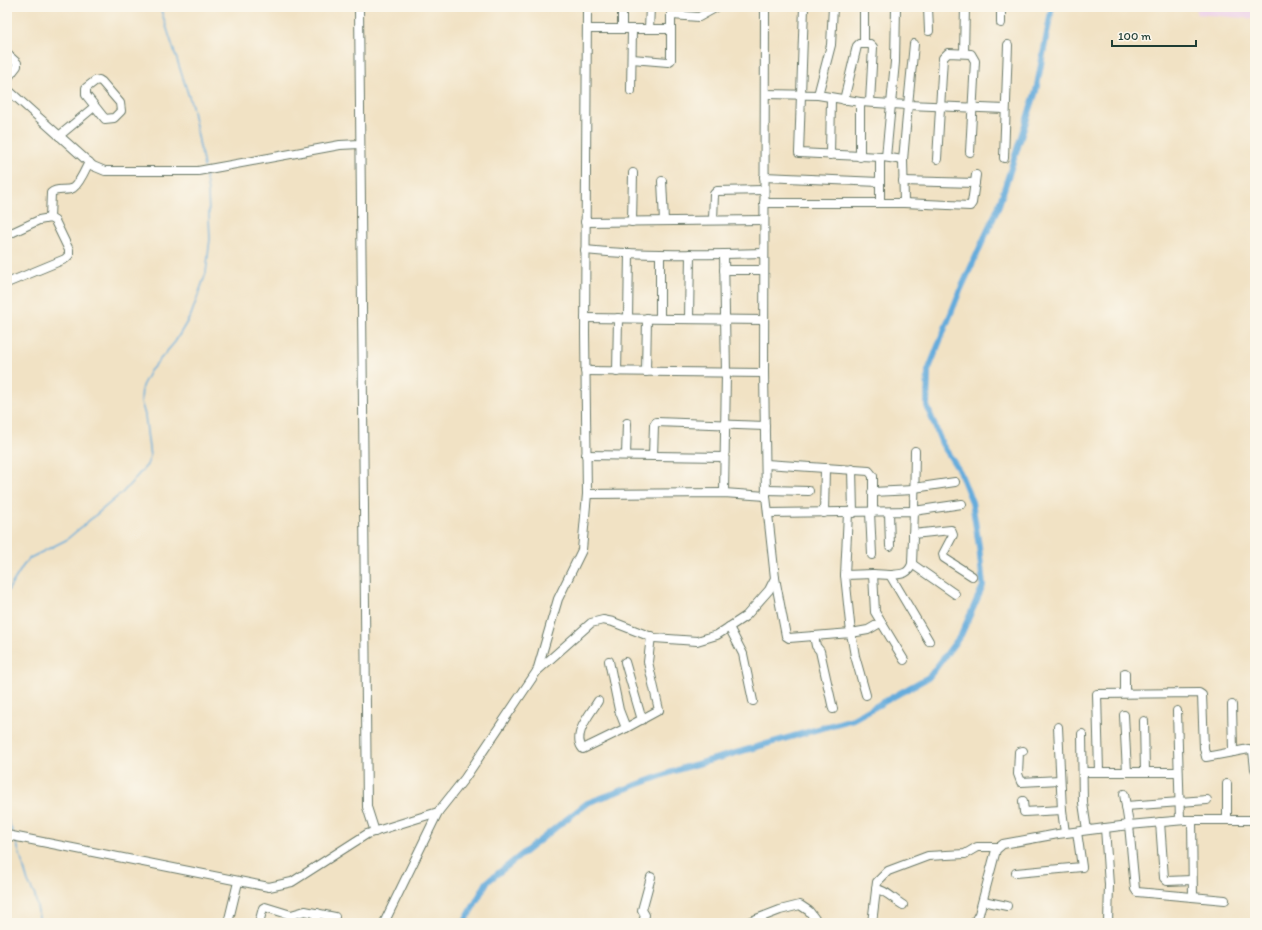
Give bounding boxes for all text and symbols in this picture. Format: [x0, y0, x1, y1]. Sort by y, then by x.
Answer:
scale bar [1112, 22, 1196, 48]
text: 100 m [1118, 29, 1151, 43]

